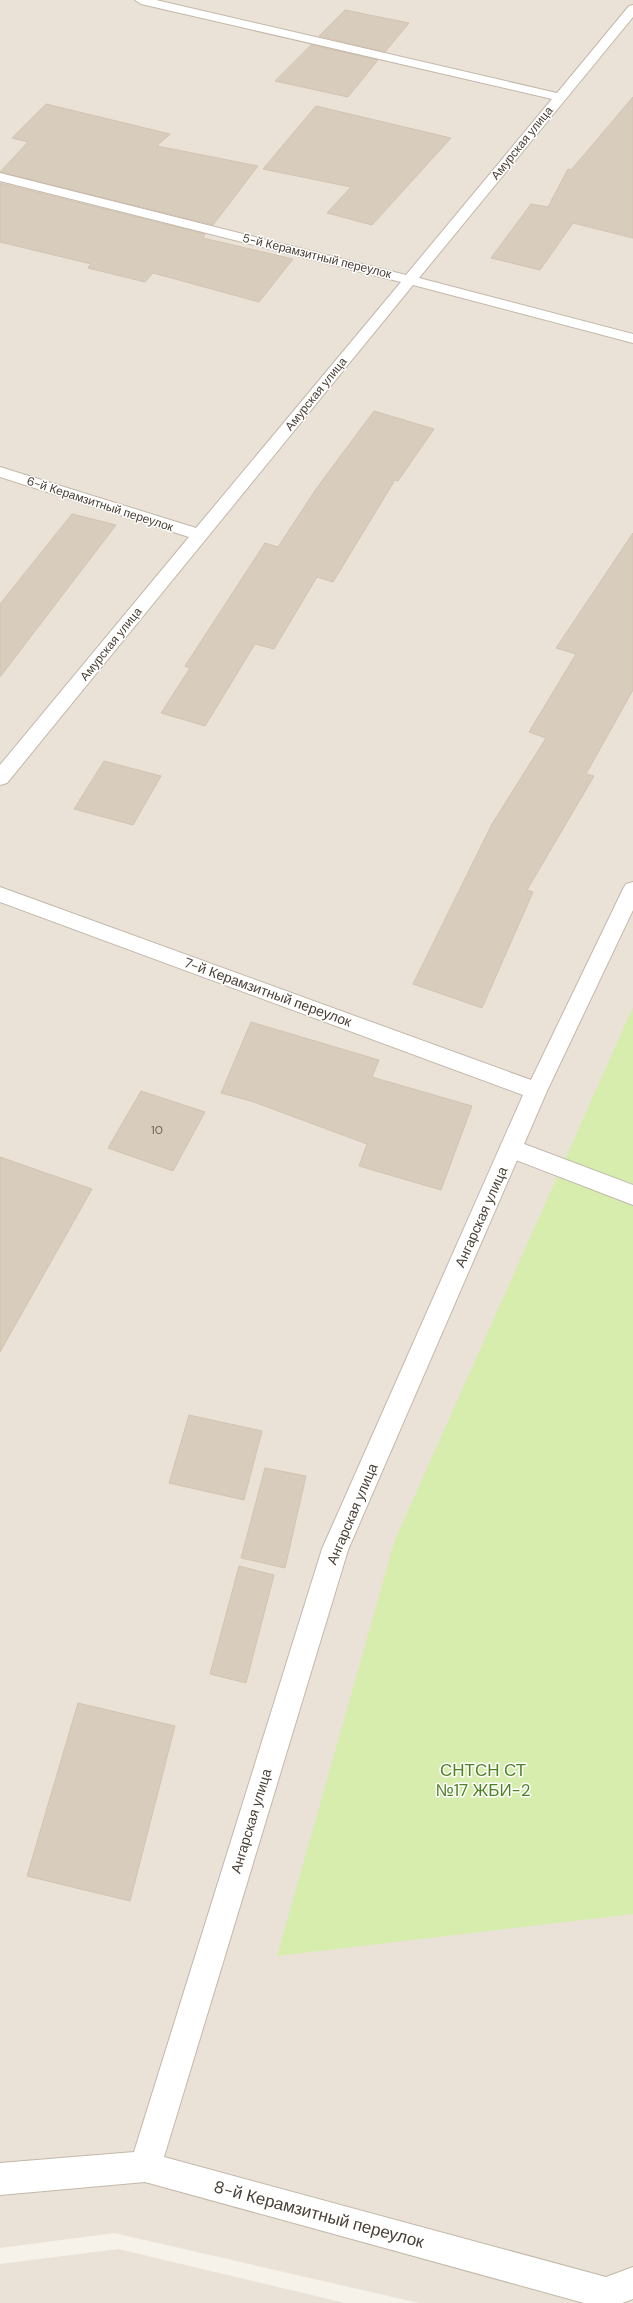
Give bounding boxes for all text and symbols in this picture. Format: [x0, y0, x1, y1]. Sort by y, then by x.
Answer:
street label: Амурская улица [488, 103, 557, 183]
street label: 5-й Керамзитный переулок [241, 230, 394, 282]
street label: Амурская улица [282, 354, 351, 434]
street label: 6-й Керамзитный переулок [25, 473, 176, 535]
street label: Амурская улица [77, 604, 146, 684]
street label: 7-й Керамзитный переулок [182, 953, 355, 1031]
house number: 10 [151, 1122, 163, 1138]
street label: Ангарская улица [451, 1164, 511, 1270]
street label: Ангарская улица [323, 1460, 382, 1567]
park label: СНТСН СТ №17 ЖБИ-2 [435, 1759, 531, 1801]
street label: Ангарская улица [227, 1766, 276, 1875]
street label: 8-й Керамзитный переулок [212, 2175, 427, 2253]

